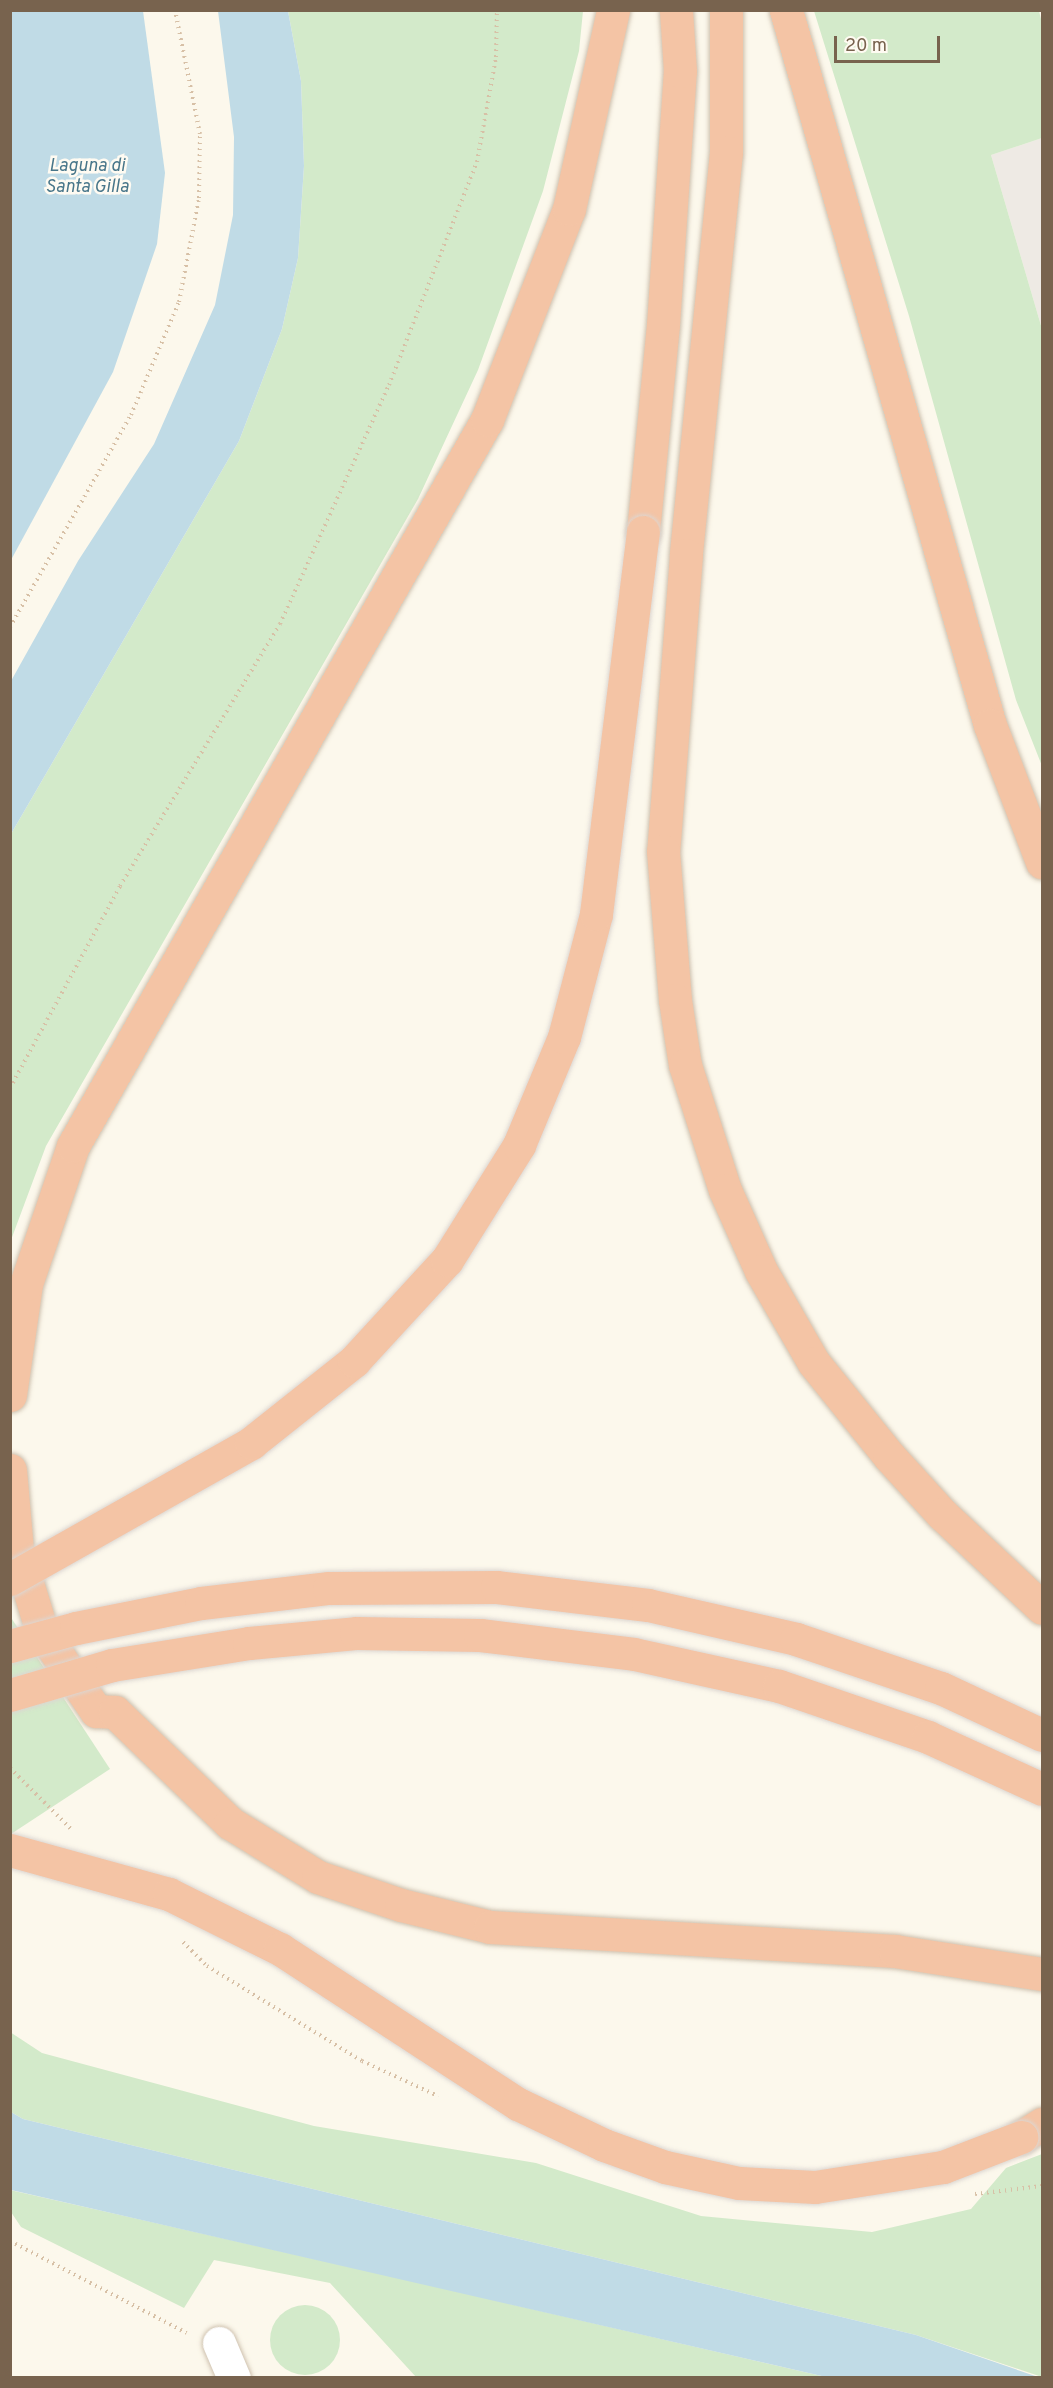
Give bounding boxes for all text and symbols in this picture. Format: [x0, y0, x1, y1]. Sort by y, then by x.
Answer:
scale bar [837, 24, 944, 62]
text: 20 m [845, 35, 887, 58]
water label: Laguna di Santa Gilla [45, 157, 129, 200]

